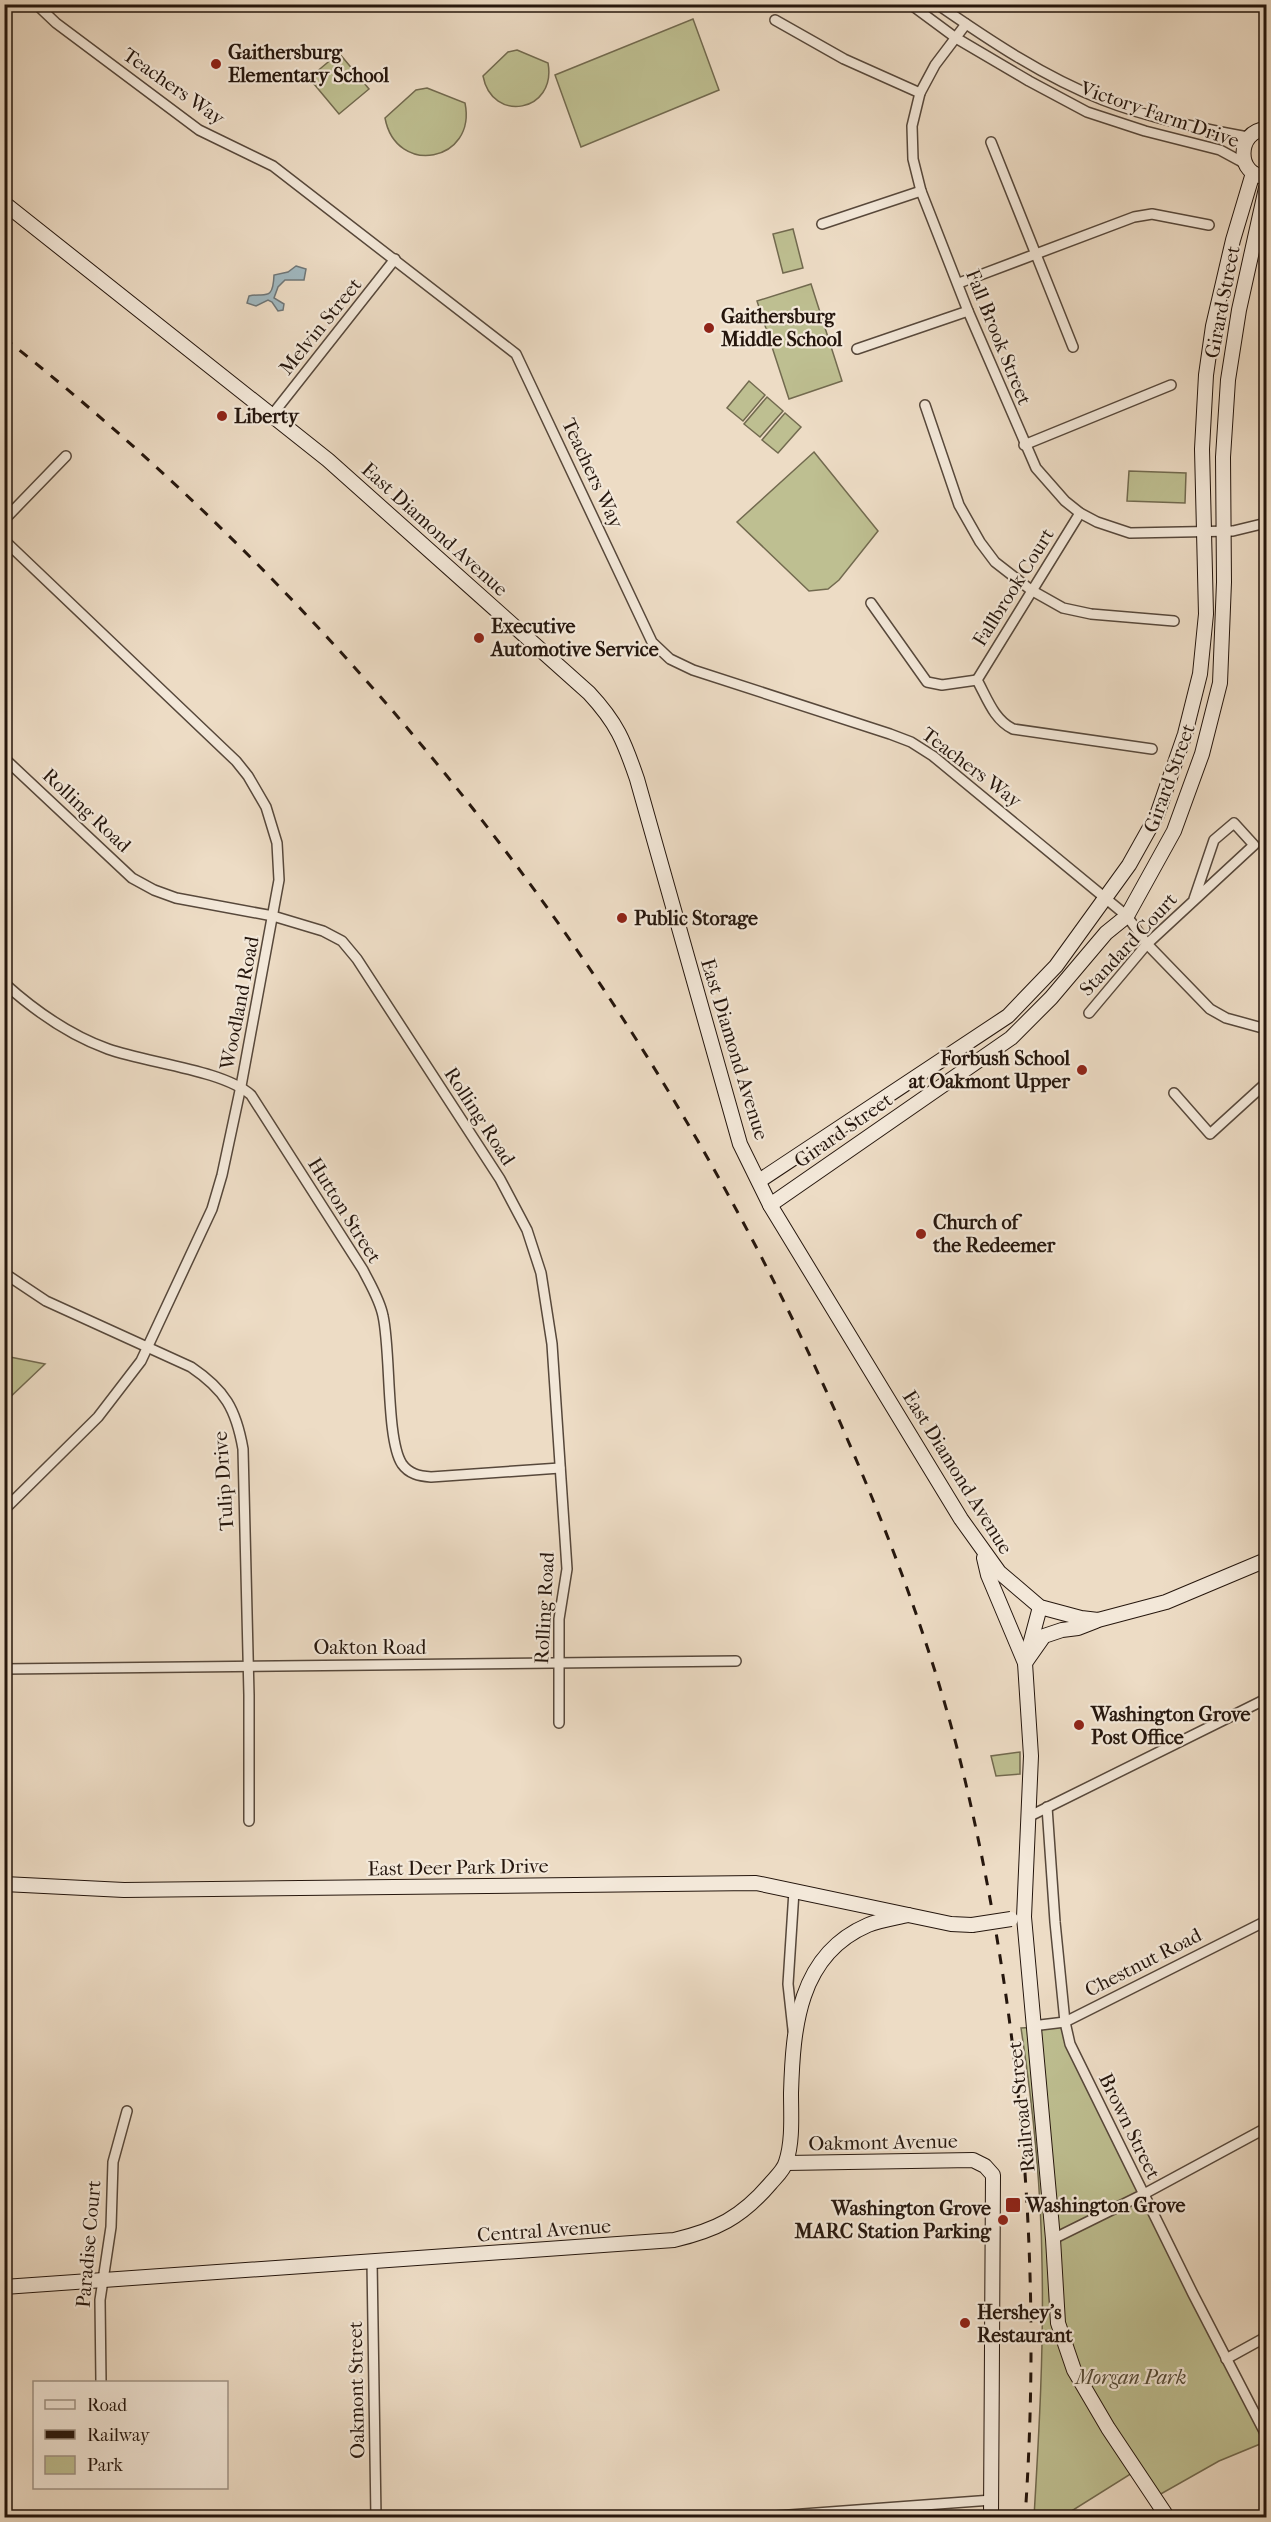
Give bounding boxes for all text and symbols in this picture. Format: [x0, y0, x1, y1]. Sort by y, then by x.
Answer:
place label: Gaithersburg Elementary School [228, 41, 390, 87]
street label: Teachers Way [118, 43, 230, 131]
marker: Gaithersburg Elementary School [209, 57, 223, 71]
street label: Victory Farm Drive [1077, 76, 1242, 152]
street label: Girard Street [1200, 244, 1245, 360]
street label: Fall Brook Street [961, 266, 1036, 408]
street label: Melvin Street [274, 273, 366, 379]
place label: Gaithersburg Middle School [720, 305, 843, 351]
marker: Gaithersburg Middle School [702, 321, 716, 335]
place label: Liberty [234, 405, 300, 428]
marker: Liberty [215, 409, 229, 423]
street label: Teachers Way [557, 415, 629, 533]
street label: East Diamond Avenue [357, 458, 512, 601]
street label: Fallbrook Court [968, 524, 1059, 651]
place label: Executive Automotive Service [489, 615, 659, 661]
marker: Executive Automotive Service [472, 631, 486, 645]
street label: Girard Street [1139, 721, 1200, 836]
street label: Teachers Way [917, 722, 1027, 813]
street label: Rolling Road [38, 764, 136, 858]
street label: Standard Court [1075, 888, 1182, 1001]
place label: Public Storage [634, 907, 758, 930]
marker: Public Storage [615, 911, 629, 925]
street label: Woodland Road [215, 933, 264, 1073]
street label: East Diamond Avenue [696, 956, 773, 1143]
place label: Forbush School at Oakmont Upper [909, 1047, 1070, 1093]
street label: Rolling Road [439, 1063, 520, 1171]
marker: Forbush School at Oakmont Upper [1075, 1063, 1089, 1077]
street label: Girard Street [790, 1088, 897, 1173]
street label: Hutton Street [303, 1153, 386, 1267]
place label: Church of the Redeemer [932, 1211, 1056, 1257]
marker: Church of the Redeemer [914, 1227, 928, 1241]
street label: East Diamond Avenue [898, 1386, 1017, 1558]
street label: Tulip Drive [209, 1430, 238, 1532]
street label: Rolling Road [530, 1550, 559, 1665]
street label: Oakton Road [314, 1636, 428, 1659]
place label: Washington Grove Post Office [1090, 1703, 1251, 1749]
marker: Washington Grove Post Office [1072, 1718, 1086, 1732]
street label: East Deer Park Drive [367, 1854, 549, 1881]
street label: Chestnut Road [1081, 1923, 1206, 2002]
street label: Railroad Street [1003, 2040, 1040, 2173]
street label: Brown Street [1094, 2070, 1165, 2183]
street label: Oakmont Avenue [808, 2130, 958, 2155]
street label: Paradise Court [71, 2179, 106, 2309]
place label: Washington Grove [1025, 2194, 1186, 2217]
marker: Washington Grove [1004, 2196, 1022, 2214]
place label: Washington Grove MARC Station Parking [794, 2197, 992, 2243]
marker: Washington Grove MARC Station Parking [996, 2213, 1010, 2227]
street label: Central Avenue [476, 2214, 612, 2247]
place label: Hershey's Restaurant [977, 2301, 1073, 2347]
marker: Hershey's Restaurant [958, 2316, 972, 2330]
street label: Oakmont Street [344, 2321, 369, 2459]
park label: Morgan Park [1073, 2366, 1187, 2389]
legend [33, 2381, 228, 2489]
text: Road [87, 2395, 127, 2416]
text: Railway [87, 2425, 151, 2446]
text: Park [87, 2455, 124, 2476]

